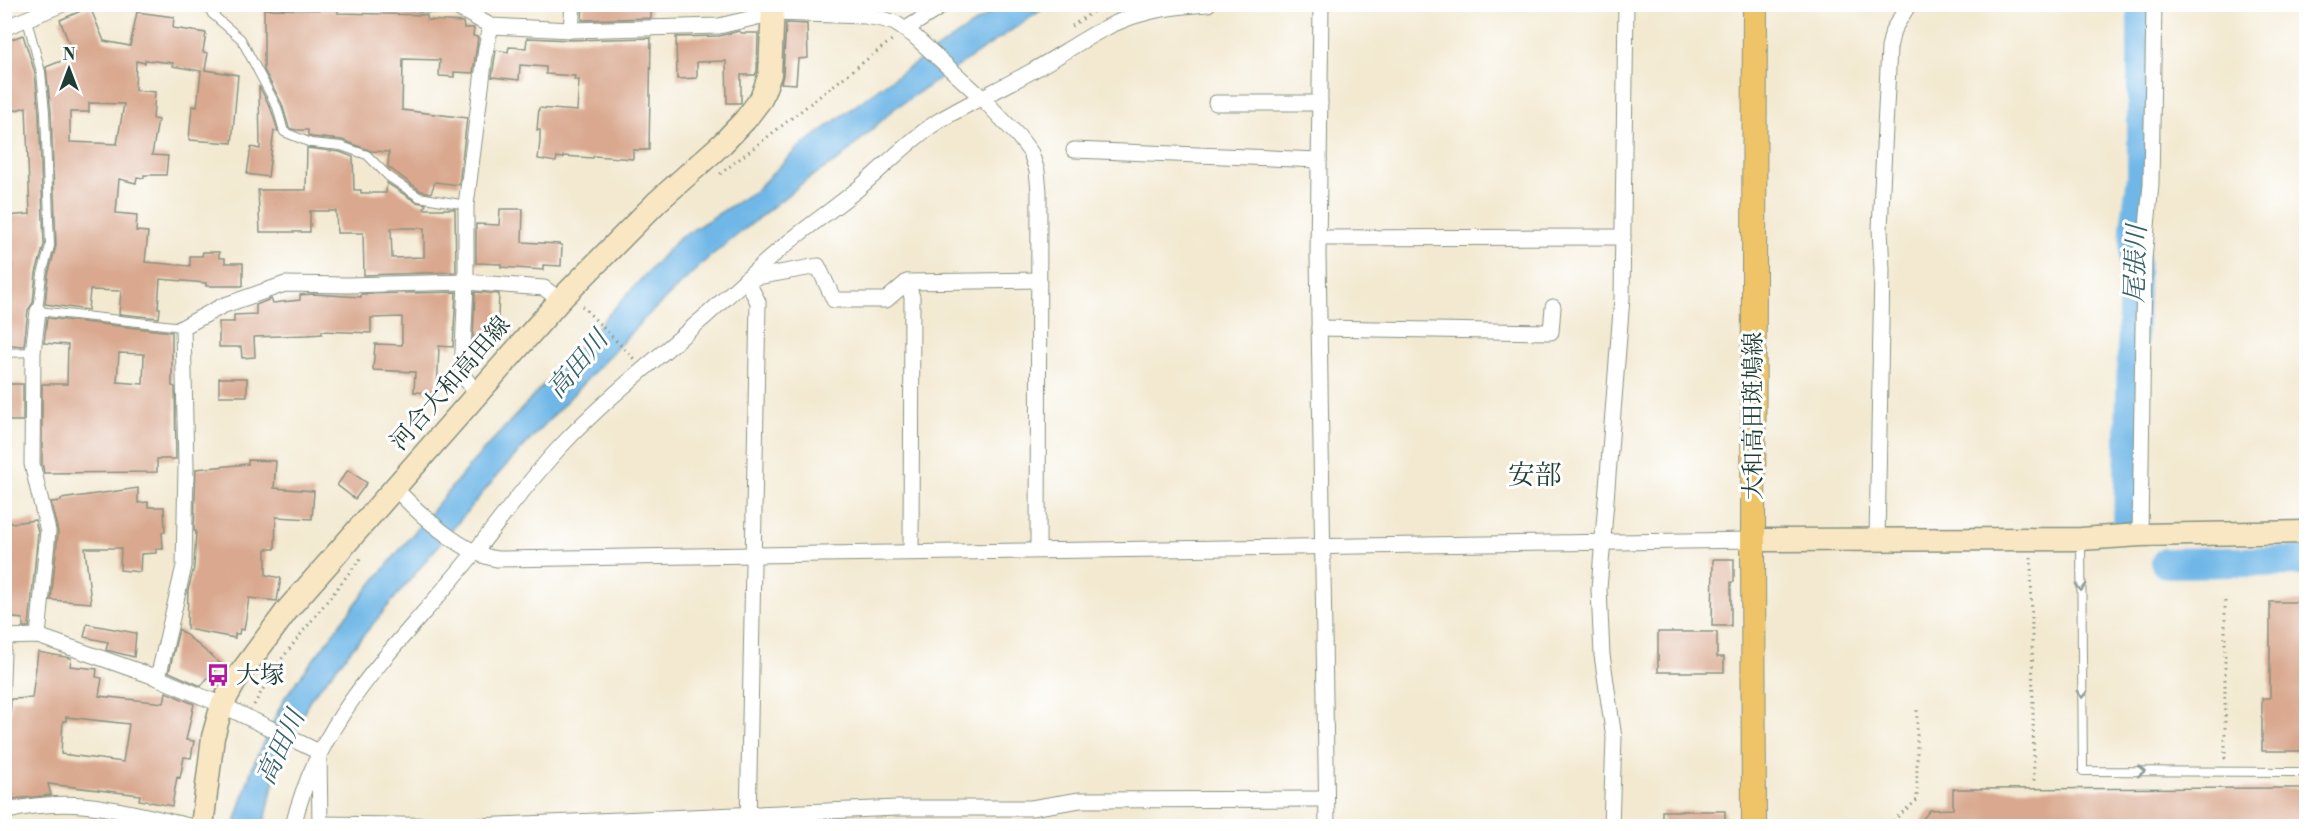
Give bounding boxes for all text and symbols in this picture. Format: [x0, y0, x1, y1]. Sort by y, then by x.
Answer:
north arrow [39, 39, 99, 99]
text: N [63, 45, 76, 65]
water label: 尾張川 [2119, 222, 2153, 304]
street label: 河合大和高田線 [384, 310, 517, 457]
water label: 高田川 [540, 322, 617, 405]
street label: 大和高田斑鳩線 [1739, 332, 1769, 500]
district label: 安部 [1508, 459, 1562, 493]
one-way arrow [2075, 583, 2088, 592]
place label: 大塚 [236, 661, 284, 691]
bus stop icon: 大塚 [205, 662, 231, 688]
one-way arrow [2076, 689, 2088, 698]
water label: 高田川 [250, 703, 313, 790]
one-way arrow [2137, 765, 2146, 778]

